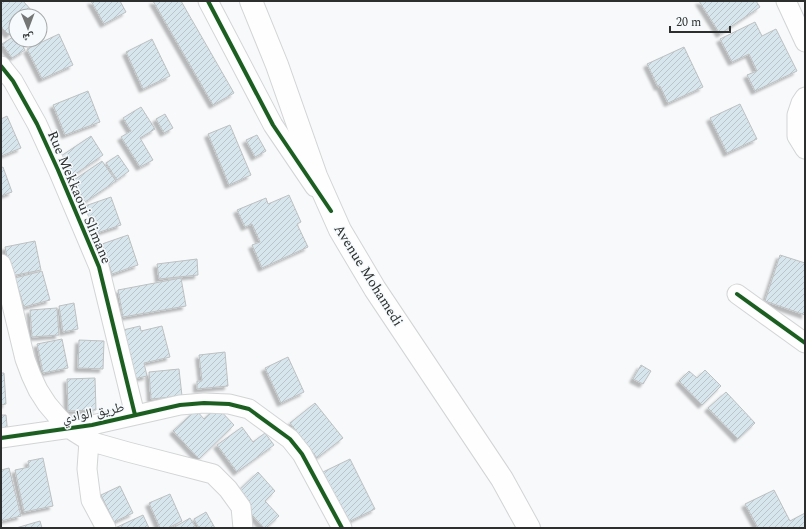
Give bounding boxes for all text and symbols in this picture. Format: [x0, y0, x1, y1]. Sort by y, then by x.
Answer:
north arrow [8, 8, 48, 48]
scale bar [670, 8, 730, 34]
text: 20 m [676, 13, 701, 32]
text: ش [22, 29, 34, 46]
street label: Rue Mekkaoui Slimane [42, 127, 117, 267]
street label: Avenue Mohamedi [329, 220, 408, 330]
street label: طريق الوادي [60, 396, 126, 429]

